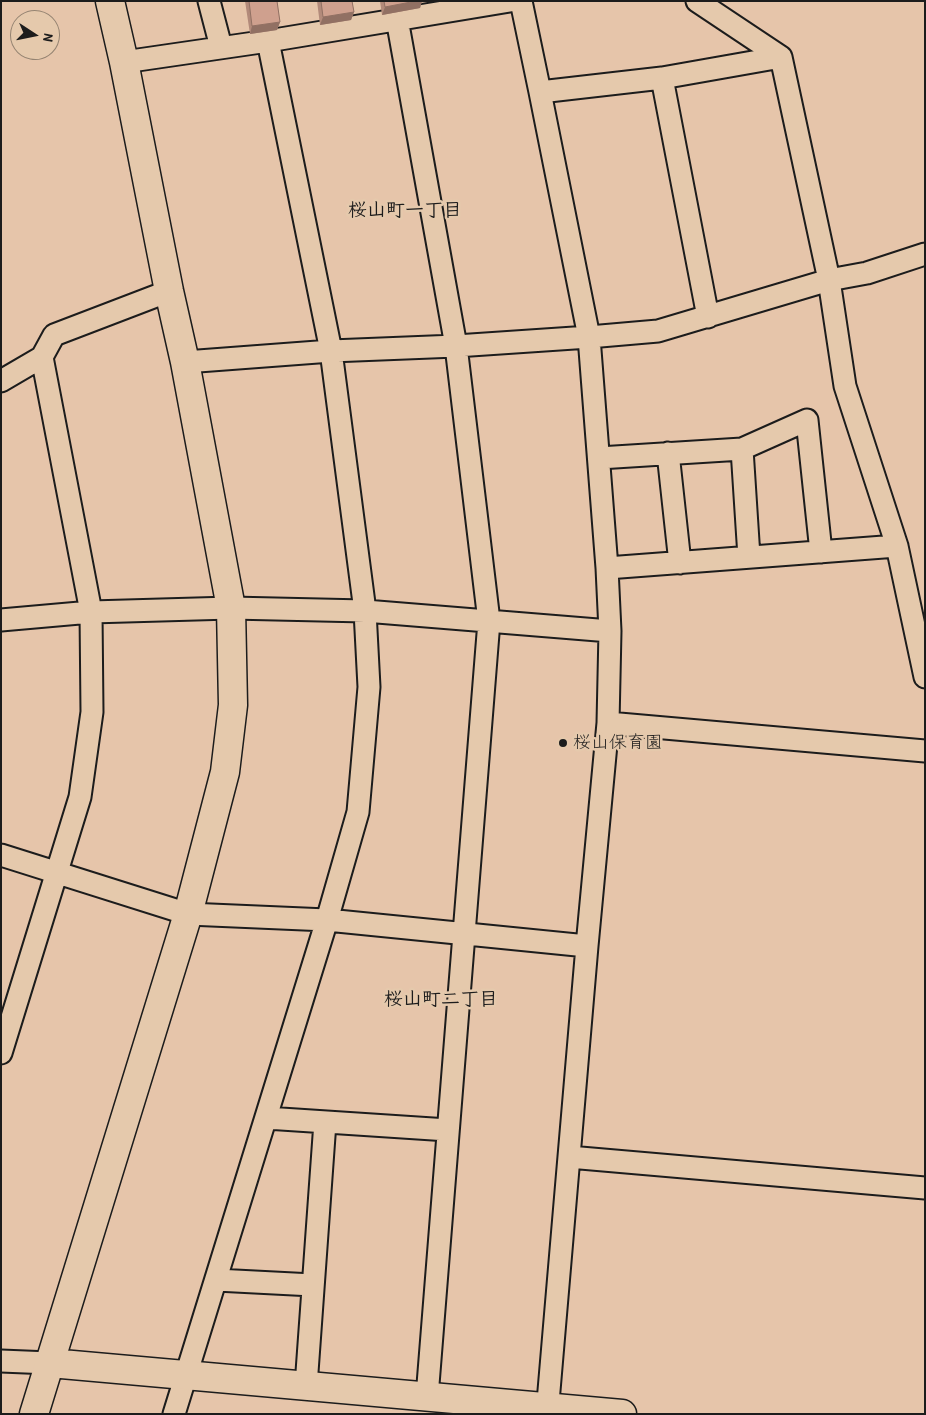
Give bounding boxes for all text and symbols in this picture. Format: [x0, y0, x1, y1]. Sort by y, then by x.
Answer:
north arrow [10, 10, 60, 60]
text: N [39, 32, 59, 43]
district label: 桜山町一丁目 [348, 200, 462, 222]
place label: 桜山保育園 [573, 732, 663, 754]
marker: 桜山保育園 [557, 737, 569, 749]
district label: 桜山町二丁目 [384, 989, 498, 1011]

